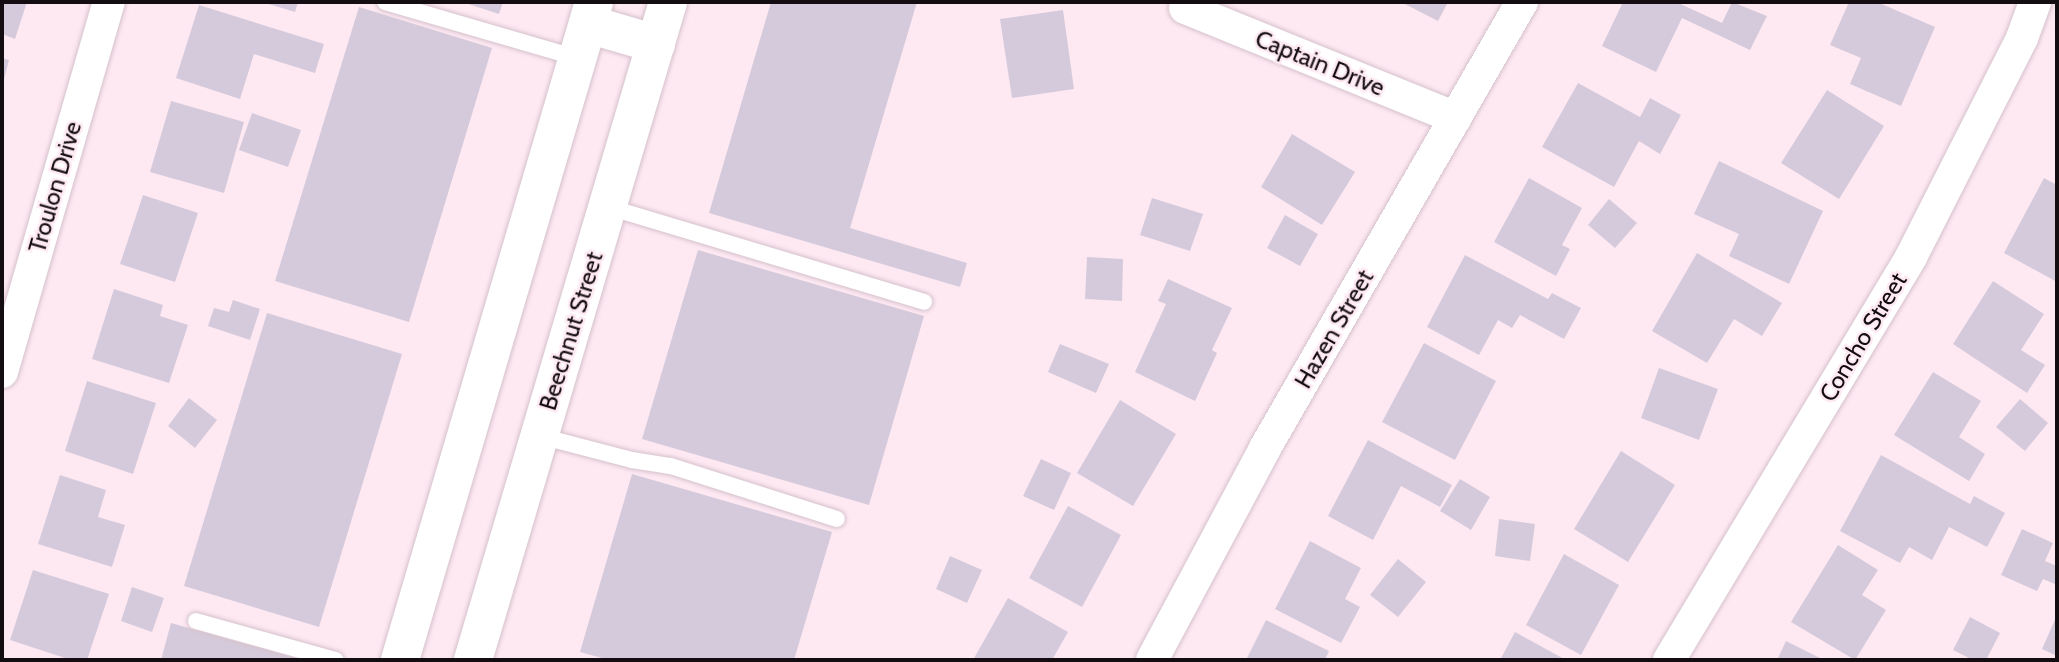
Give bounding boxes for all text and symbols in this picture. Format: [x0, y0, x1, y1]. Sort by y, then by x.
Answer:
street label: Captain Drive [1251, 24, 1389, 102]
street label: Troulon Drive [23, 118, 87, 256]
street label: Beechnut Street [533, 248, 609, 414]
street label: Hazen Street [1289, 265, 1379, 393]
street label: Concho Street [1813, 267, 1913, 407]

